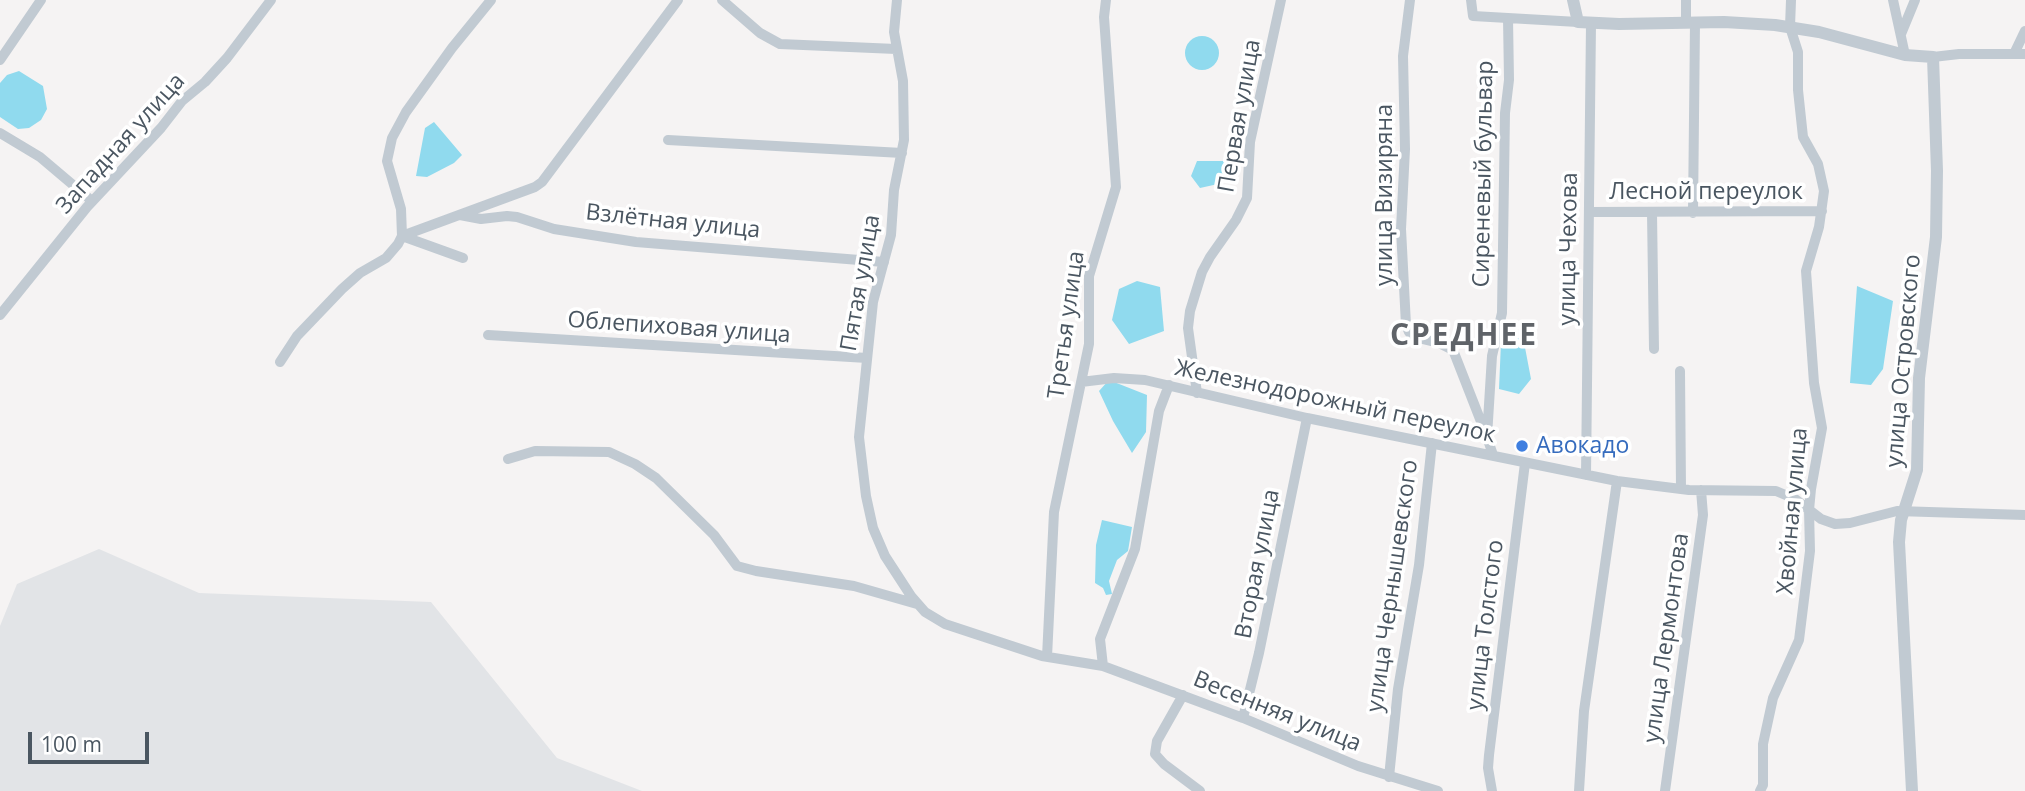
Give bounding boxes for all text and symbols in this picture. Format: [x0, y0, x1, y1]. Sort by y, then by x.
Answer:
street label: Первая улица [1213, 37, 1267, 195]
street label: Сиреневый бульвар [1468, 60, 1500, 288]
street label: Западная улица [51, 68, 191, 220]
street label: улица Визиряна [1371, 104, 1399, 286]
street label: улица Чехова [1554, 172, 1584, 326]
street label: Лесной переулок [1609, 178, 1803, 206]
street label: Взлётная улица [584, 199, 762, 245]
street label: Пятая улица [835, 213, 887, 353]
street label: Третья улица [1043, 249, 1091, 401]
street label: улица Островского [1881, 253, 1927, 469]
street label: Облепиховая улица [567, 306, 791, 350]
district label: СРЕДНЕЕ [1391, 318, 1537, 354]
street label: Железнодорожный переулок [1172, 354, 1498, 450]
street label: Хвойная улица [1772, 426, 1814, 596]
place label: Авокадо [1536, 432, 1629, 460]
marker: Авокадо [1514, 438, 1530, 454]
street label: улица Чернышевского [1362, 458, 1424, 714]
street label: Вторая улица [1230, 487, 1286, 641]
street label: улица Лермонтова [1639, 531, 1695, 745]
street label: улица Толстого [1462, 538, 1510, 712]
street label: Весенняя улица [1189, 666, 1365, 758]
scale bar [32, 718, 152, 762]
text: 100 m [41, 730, 102, 758]

